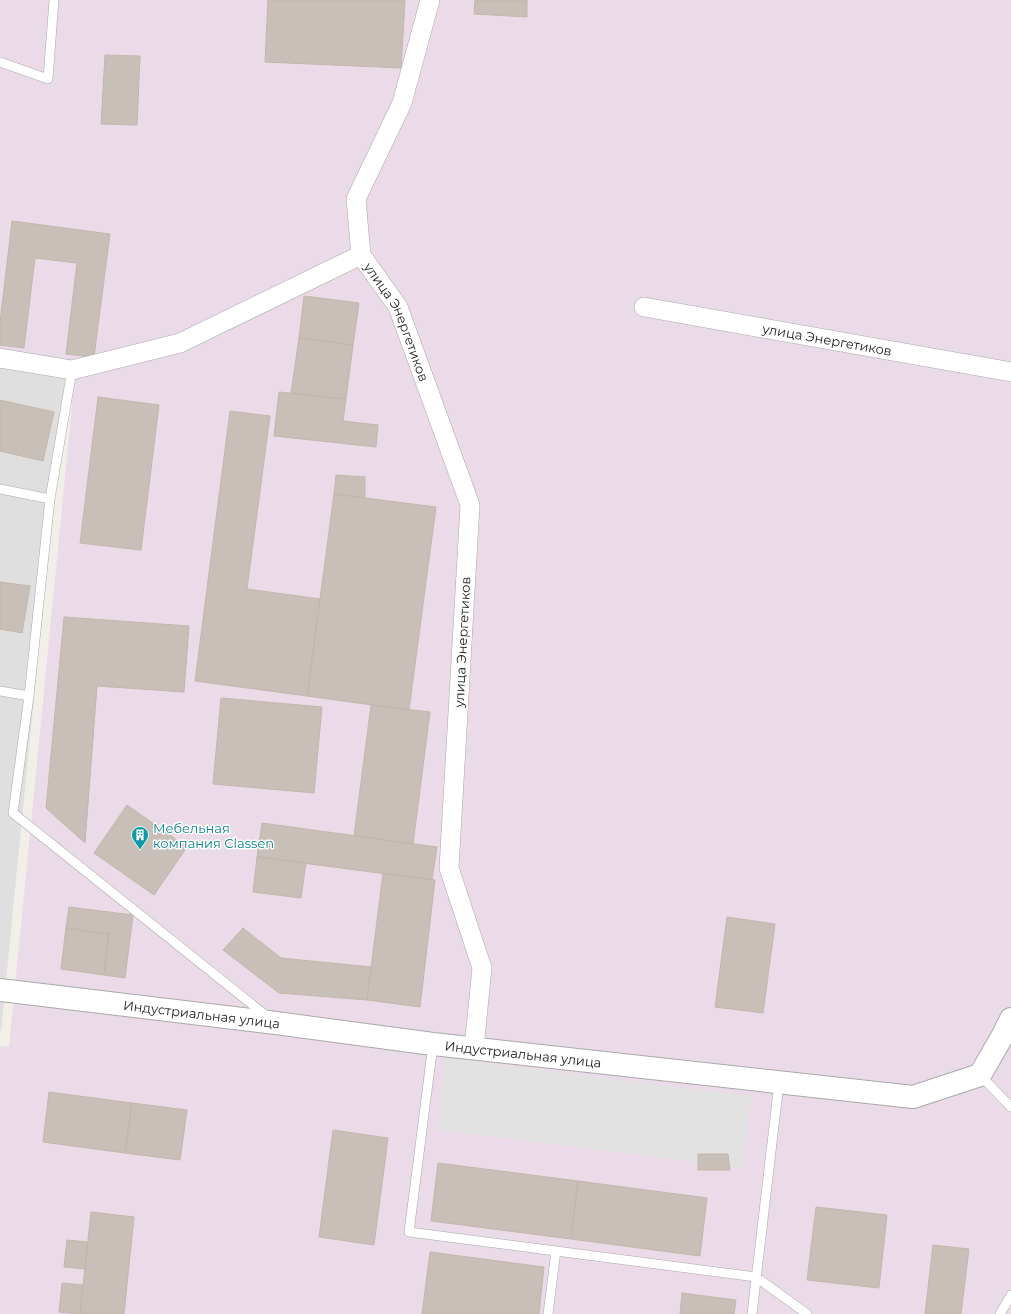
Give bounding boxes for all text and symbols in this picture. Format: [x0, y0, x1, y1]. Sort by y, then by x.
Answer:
street label: улица Энергетиков [360, 258, 432, 383]
street label: улица Энергетиков [760, 320, 893, 359]
street label: улица Энергетиков [451, 576, 473, 709]
place label: Мебельная компания Сlassen [153, 820, 274, 851]
building icon: Мебельная компания Сlassen [130, 825, 150, 850]
street label: Индустриальная улица [122, 997, 281, 1031]
street label: Индустриальная улица [444, 1037, 602, 1071]

